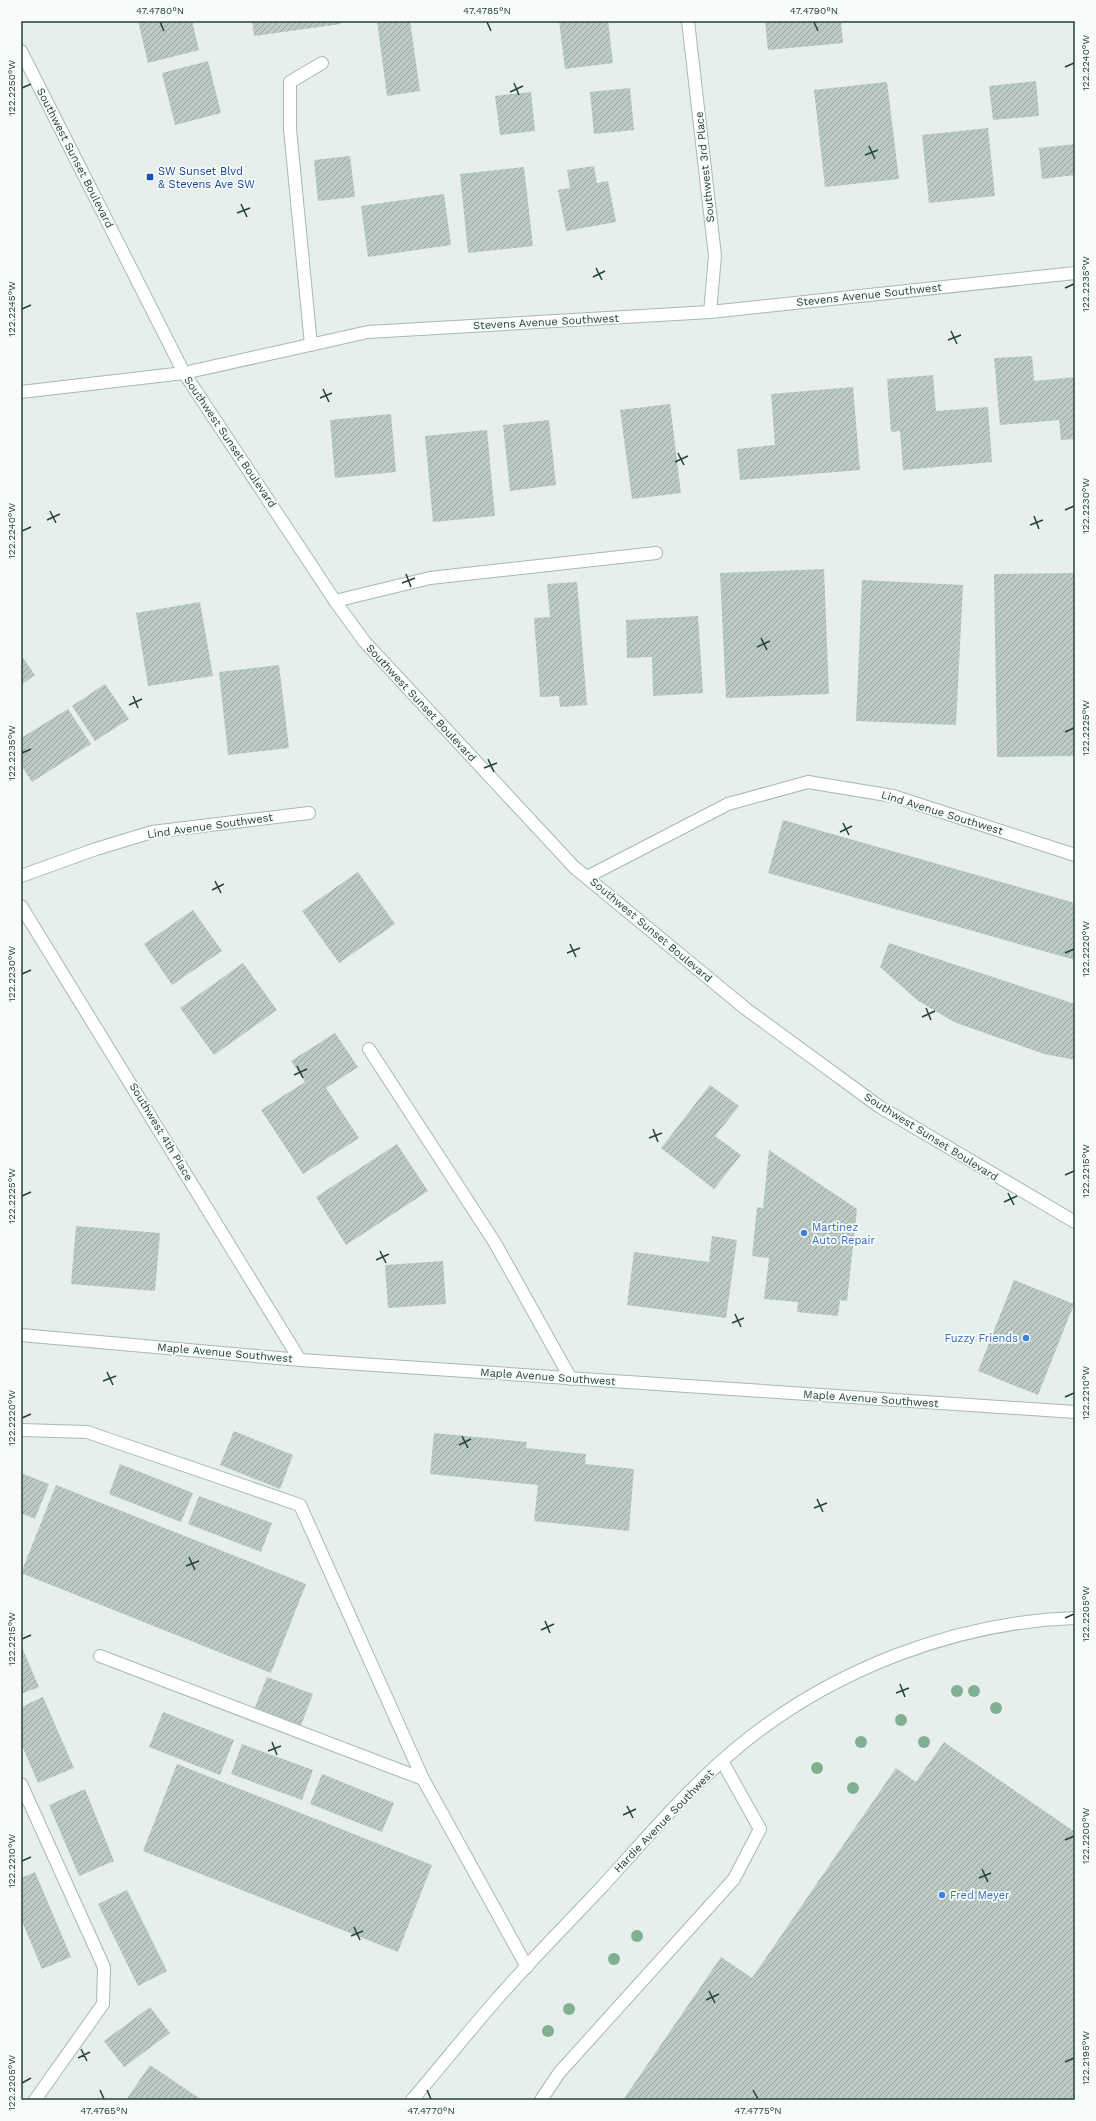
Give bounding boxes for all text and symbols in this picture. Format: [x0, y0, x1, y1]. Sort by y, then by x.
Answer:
text: 47.4780°N [136, 5, 184, 16]
text: 47.4785°N [463, 5, 511, 16]
text: 47.4790°N [790, 5, 838, 16]
text: 122.2240°W [1080, 35, 1091, 91]
text: 122.2250°W [6, 60, 17, 116]
street label: Southwest Sunset Boulevard [34, 86, 116, 230]
street label: Southwest 3rd Place [693, 111, 717, 223]
place label: SW Sunset Blvd & Stevens Ave SW [158, 165, 255, 191]
marker: SW Sunset Blvd & Stevens Ave SW [145, 172, 155, 182]
text: 122.2235°W [1080, 256, 1091, 312]
text: 122.2245°W [6, 281, 17, 337]
street label: Stevens Avenue Southwest [796, 281, 943, 309]
street label: Stevens Avenue Southwest [473, 312, 620, 332]
street label: Southwest Sunset Boulevard [181, 374, 279, 510]
text: 122.2230°W [1080, 478, 1091, 534]
text: 122.2240°W [6, 503, 17, 559]
street label: Southwest Sunset Boulevard [363, 642, 479, 764]
text: 122.2225°W [1080, 700, 1091, 756]
text: 122.2235°W [6, 725, 17, 781]
street label: Lind Avenue Southwest [880, 788, 1005, 838]
street label: Lind Avenue Southwest [146, 811, 274, 841]
street label: Southwest Sunset Boulevard [587, 875, 715, 985]
text: 122.2220°W [1080, 921, 1091, 977]
text: 122.2230°W [6, 946, 17, 1002]
street label: Southwest 4th Place [127, 1081, 195, 1183]
street label: Southwest Sunset Boulevard [862, 1090, 1000, 1184]
text: 122.2215°W [1080, 1144, 1091, 1198]
text: 122.2225°W [6, 1168, 17, 1224]
place label: Martinez Auto Repair [812, 1221, 875, 1247]
marker: Martinez Auto Repair [799, 1228, 809, 1238]
place label: Fuzzy Friends [945, 1332, 1018, 1345]
marker: Fuzzy Friends [1021, 1333, 1031, 1343]
street label: Maple Avenue Southwest [157, 1341, 294, 1365]
street label: Maple Avenue Southwest [480, 1366, 617, 1388]
text: 122.2210°W [1080, 1366, 1091, 1420]
street label: Maple Avenue Southwest [803, 1388, 940, 1410]
text: 122.2220°W [6, 1390, 17, 1446]
text: 122.2205°W [1080, 1586, 1091, 1642]
text: 122.2215°W [6, 1612, 17, 1666]
street label: Hardie Avenue Southwest [611, 1766, 717, 1875]
text: 122.2200°W [1080, 1807, 1091, 1864]
text: 122.2210°W [6, 1834, 17, 1888]
place label: Fred Meyer [950, 1889, 1010, 1902]
marker: Fred Meyer [937, 1890, 947, 1900]
text: 122.2195°W [1080, 2031, 1091, 2085]
text: 122.2205°W [6, 2055, 17, 2111]
text: 47.4765°N [80, 2105, 128, 2116]
text: 47.4770°N [407, 2105, 455, 2116]
text: 47.4775°N [734, 2105, 782, 2116]

